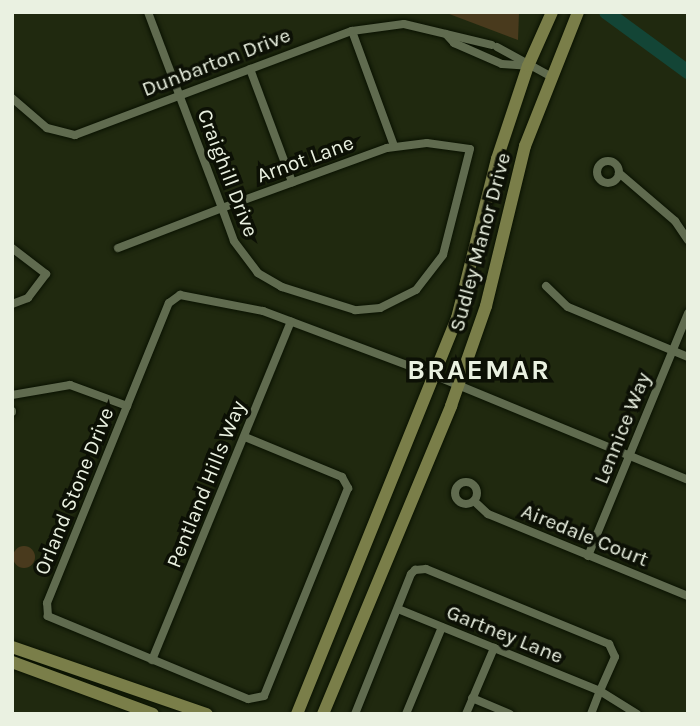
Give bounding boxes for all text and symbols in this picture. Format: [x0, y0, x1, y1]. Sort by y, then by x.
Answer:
street label: Dunbarton Drive [138, 22, 294, 102]
street label: Craighill Drive [192, 106, 264, 240]
street label: Arnot Lane [253, 130, 357, 188]
street label: Sudley Manor Drive [444, 150, 516, 334]
district label: BRAEMAR [408, 353, 550, 387]
street label: Lennice Way [588, 368, 656, 488]
street label: Pentland Hills Way [161, 397, 251, 571]
street label: Orland Stone Drive [29, 404, 119, 578]
street label: Airedale Court [518, 498, 652, 572]
street label: Gartney Lane [443, 599, 567, 669]

